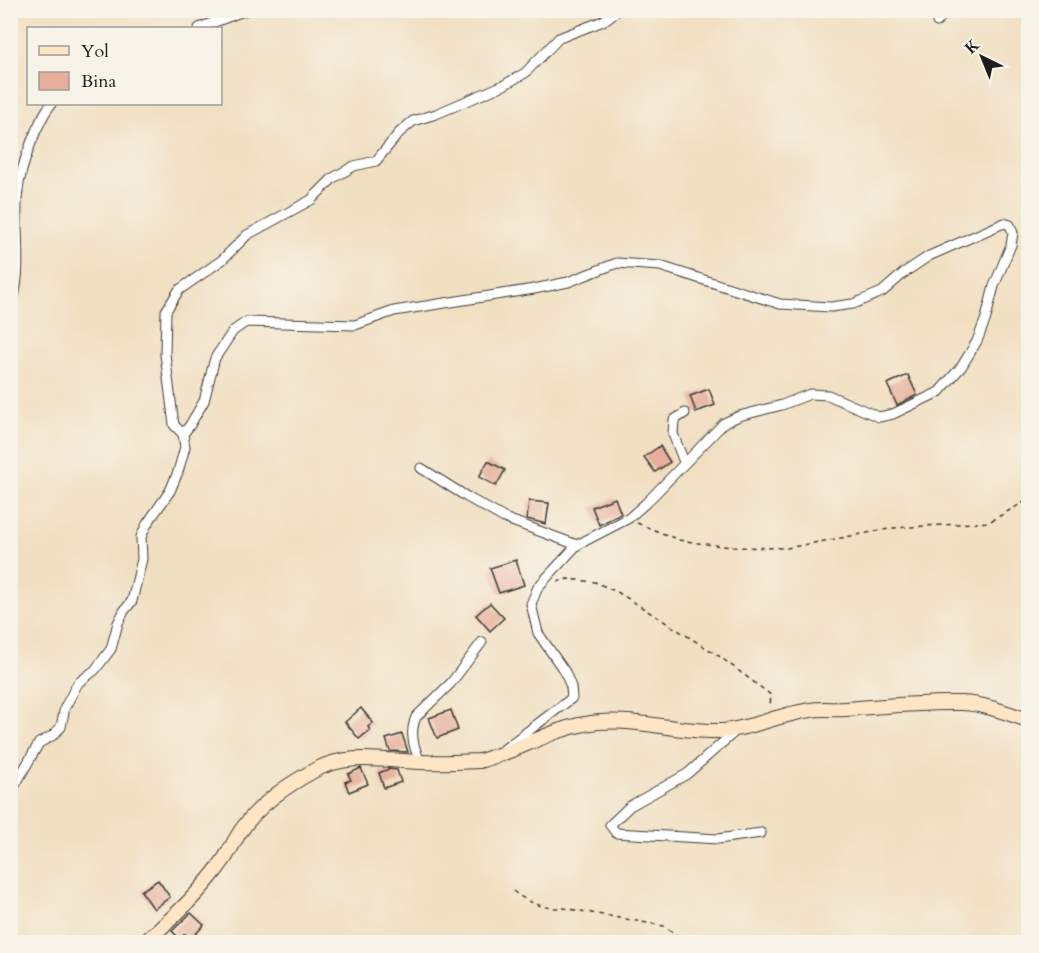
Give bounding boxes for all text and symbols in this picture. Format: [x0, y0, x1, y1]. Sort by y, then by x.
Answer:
legend [27, 27, 222, 105]
north arrow [952, 27, 1012, 87]
text: K [960, 34, 985, 59]
text: Yol [81, 39, 109, 64]
text: Bina [81, 69, 117, 94]

